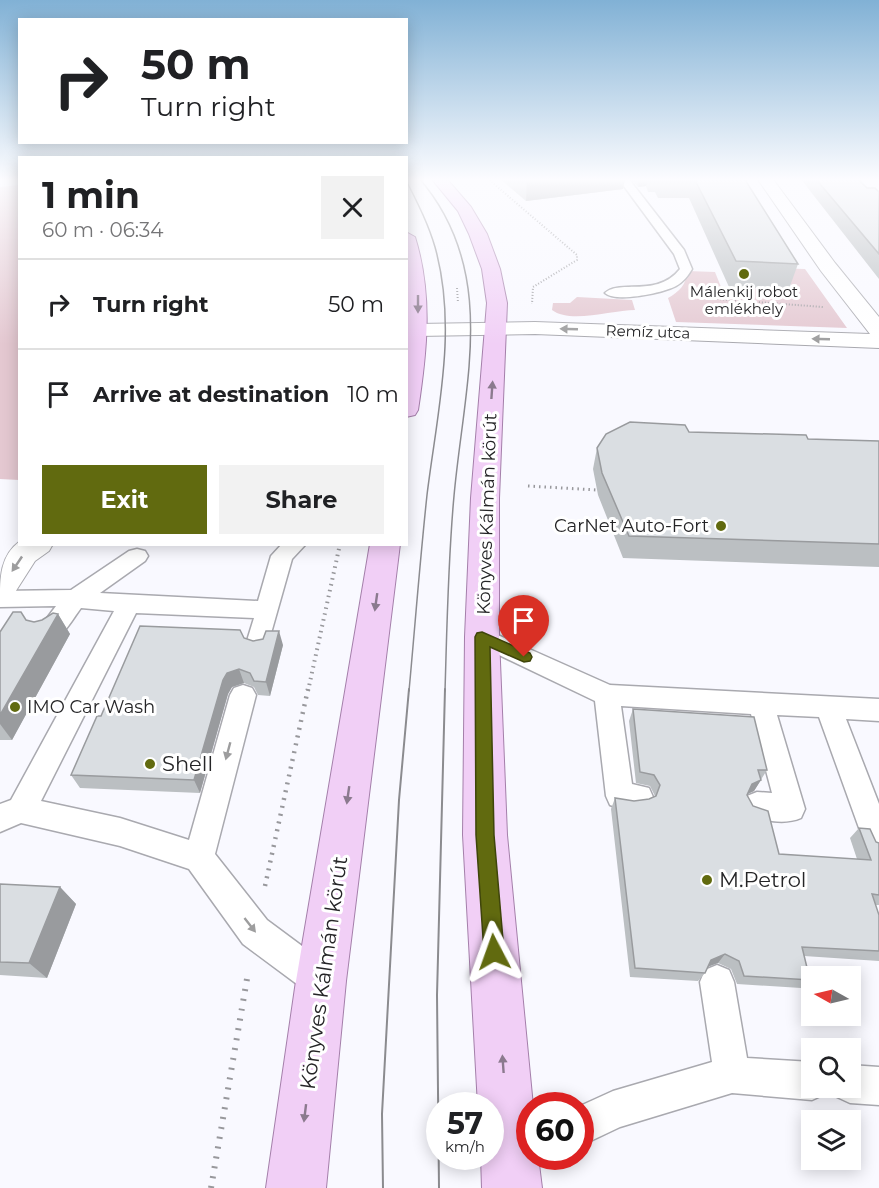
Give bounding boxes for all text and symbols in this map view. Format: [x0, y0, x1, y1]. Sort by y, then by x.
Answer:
text: 50 m [141, 38, 250, 90]
icon: right [42, 42, 120, 120]
text: Turn right [141, 90, 276, 123]
text: 1 min [42, 173, 140, 217]
button: close [321, 176, 384, 239]
text: 60 m · 06:34 [42, 218, 164, 242]
marker: Málenkij robot emlékhely [737, 267, 751, 281]
place label: Málenkij robot emlékhely [690, 282, 798, 318]
icon: right [42, 288, 75, 321]
text: Turn right [93, 291, 208, 318]
text: 50 m [328, 291, 384, 318]
one-way arrow [413, 294, 423, 313]
street label: Remíz utca [605, 321, 691, 342]
one-way arrow [559, 325, 578, 334]
one-way arrow [811, 334, 830, 343]
icon: arrive [42, 378, 75, 411]
one-way arrow [488, 380, 497, 399]
text: Arrive at destination [93, 381, 329, 408]
text: 10 m [347, 381, 399, 408]
street label: Könyves Kálmán körút [472, 413, 502, 615]
button: Exit [42, 465, 207, 534]
button: Share [219, 465, 384, 534]
place label: CarNet Auto-Fort [554, 515, 709, 537]
marker: CarNet Auto-Fort [714, 519, 728, 533]
one-way arrow [11, 556, 23, 572]
one-way arrow [372, 593, 381, 612]
pin [498, 595, 549, 657]
icon: arrive [507, 604, 540, 637]
place label: IMO Car Wash [27, 696, 155, 718]
marker: IMO Car Wash [8, 700, 22, 714]
one-way arrow [223, 742, 232, 760]
place label: Shell [162, 751, 213, 776]
marker: Shell [143, 757, 157, 771]
one-way arrow [344, 786, 353, 805]
street label: Könyves Kálmán körút [295, 855, 352, 1091]
place label: M.Petrol [719, 867, 807, 892]
marker: M.Petrol [700, 873, 714, 887]
one-way arrow [244, 917, 257, 933]
position arrow [462, 920, 526, 984]
north arrow [801, 966, 861, 1026]
map controls [801, 966, 861, 1170]
button: search [801, 1038, 861, 1098]
one-way arrow [498, 1054, 507, 1073]
speed limit sign: 60 [516, 1092, 594, 1170]
one-way arrow [300, 1104, 309, 1123]
text: 57 [447, 1105, 483, 1142]
button: layers [801, 1110, 861, 1170]
text: km/h [445, 1137, 485, 1156]

